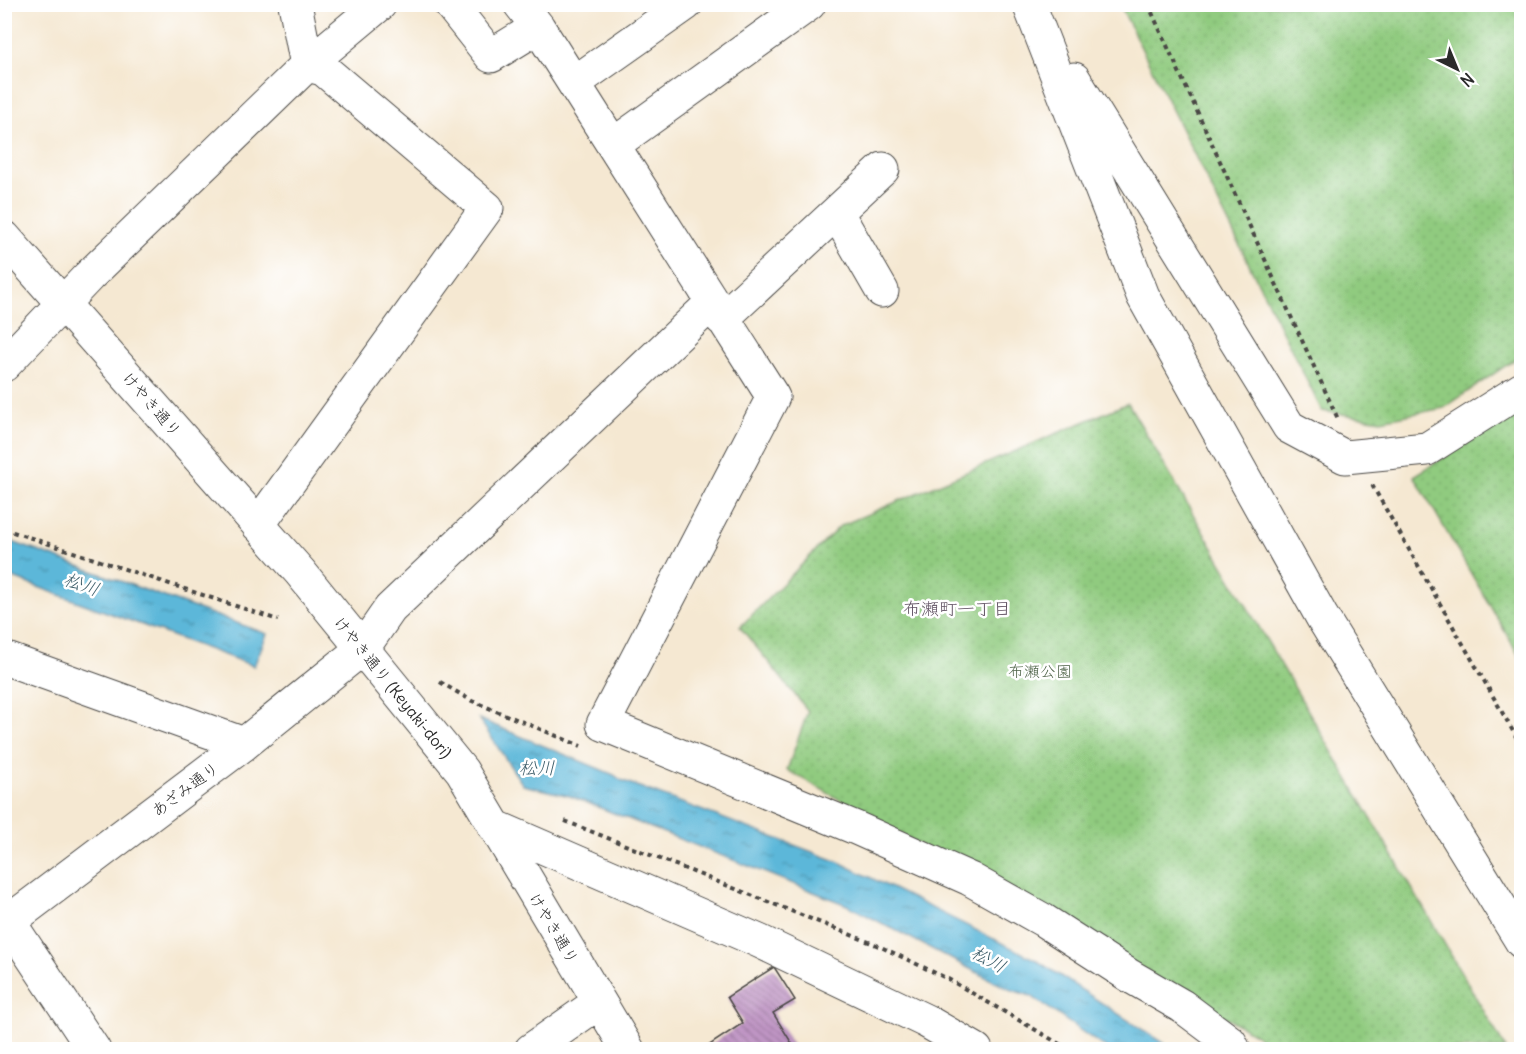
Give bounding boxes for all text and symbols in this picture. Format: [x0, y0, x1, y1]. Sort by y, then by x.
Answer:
north arrow [1427, 39, 1487, 99]
text: N [1456, 69, 1478, 91]
street label: けやき通り [118, 367, 186, 441]
water label: 松川 [61, 567, 103, 601]
district label: 布瀬町一丁目 [903, 597, 1011, 620]
street label: けやき通り (Keyaki-dori) [330, 612, 457, 762]
park label: 布瀬公園 [1008, 661, 1072, 681]
water label: 松川 [519, 756, 555, 779]
street label: あざみ通り [147, 757, 223, 821]
street label: けやき通り [525, 889, 583, 967]
water label: 松川 [968, 940, 1010, 978]

